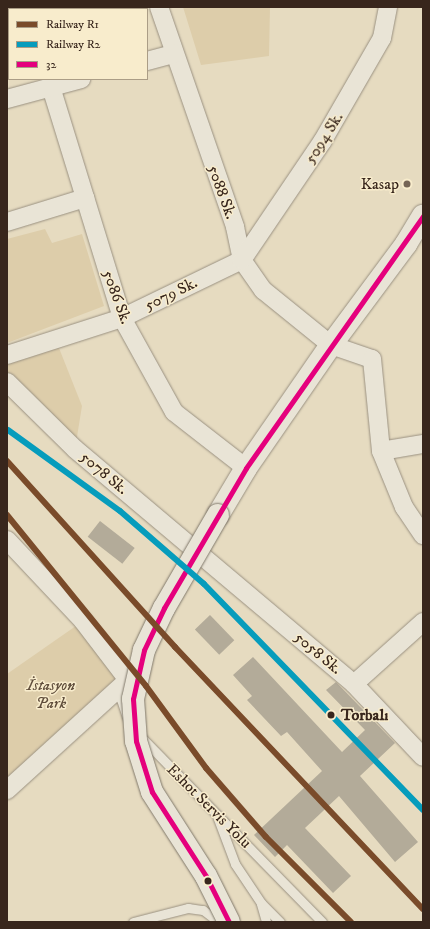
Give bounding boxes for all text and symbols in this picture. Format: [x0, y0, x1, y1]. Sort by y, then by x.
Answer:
legend [8, 8, 148, 80]
text: Railway R1 [46, 17, 99, 32]
text: Railway R2 [46, 37, 101, 52]
text: 32 [46, 57, 56, 72]
street label: 5094 Sk. [301, 109, 347, 167]
street label: 5088 Sk. [203, 162, 241, 222]
place label: Kasap [361, 174, 399, 194]
marker: Kasap [402, 179, 412, 189]
street label: 5086 Sk. [98, 267, 136, 327]
street label: 5079 Sk. [141, 273, 201, 315]
street label: 5078 Sk. [76, 447, 132, 499]
street label: 5058 Sk. [290, 628, 346, 678]
park label: İstasyon Park [27, 675, 75, 713]
place label: Torbalı [341, 705, 388, 725]
marker: Torbalı [324, 708, 338, 722]
street label: Eshot Servis Yolu [163, 760, 255, 852]
unlabelled marker [203, 876, 213, 886]

